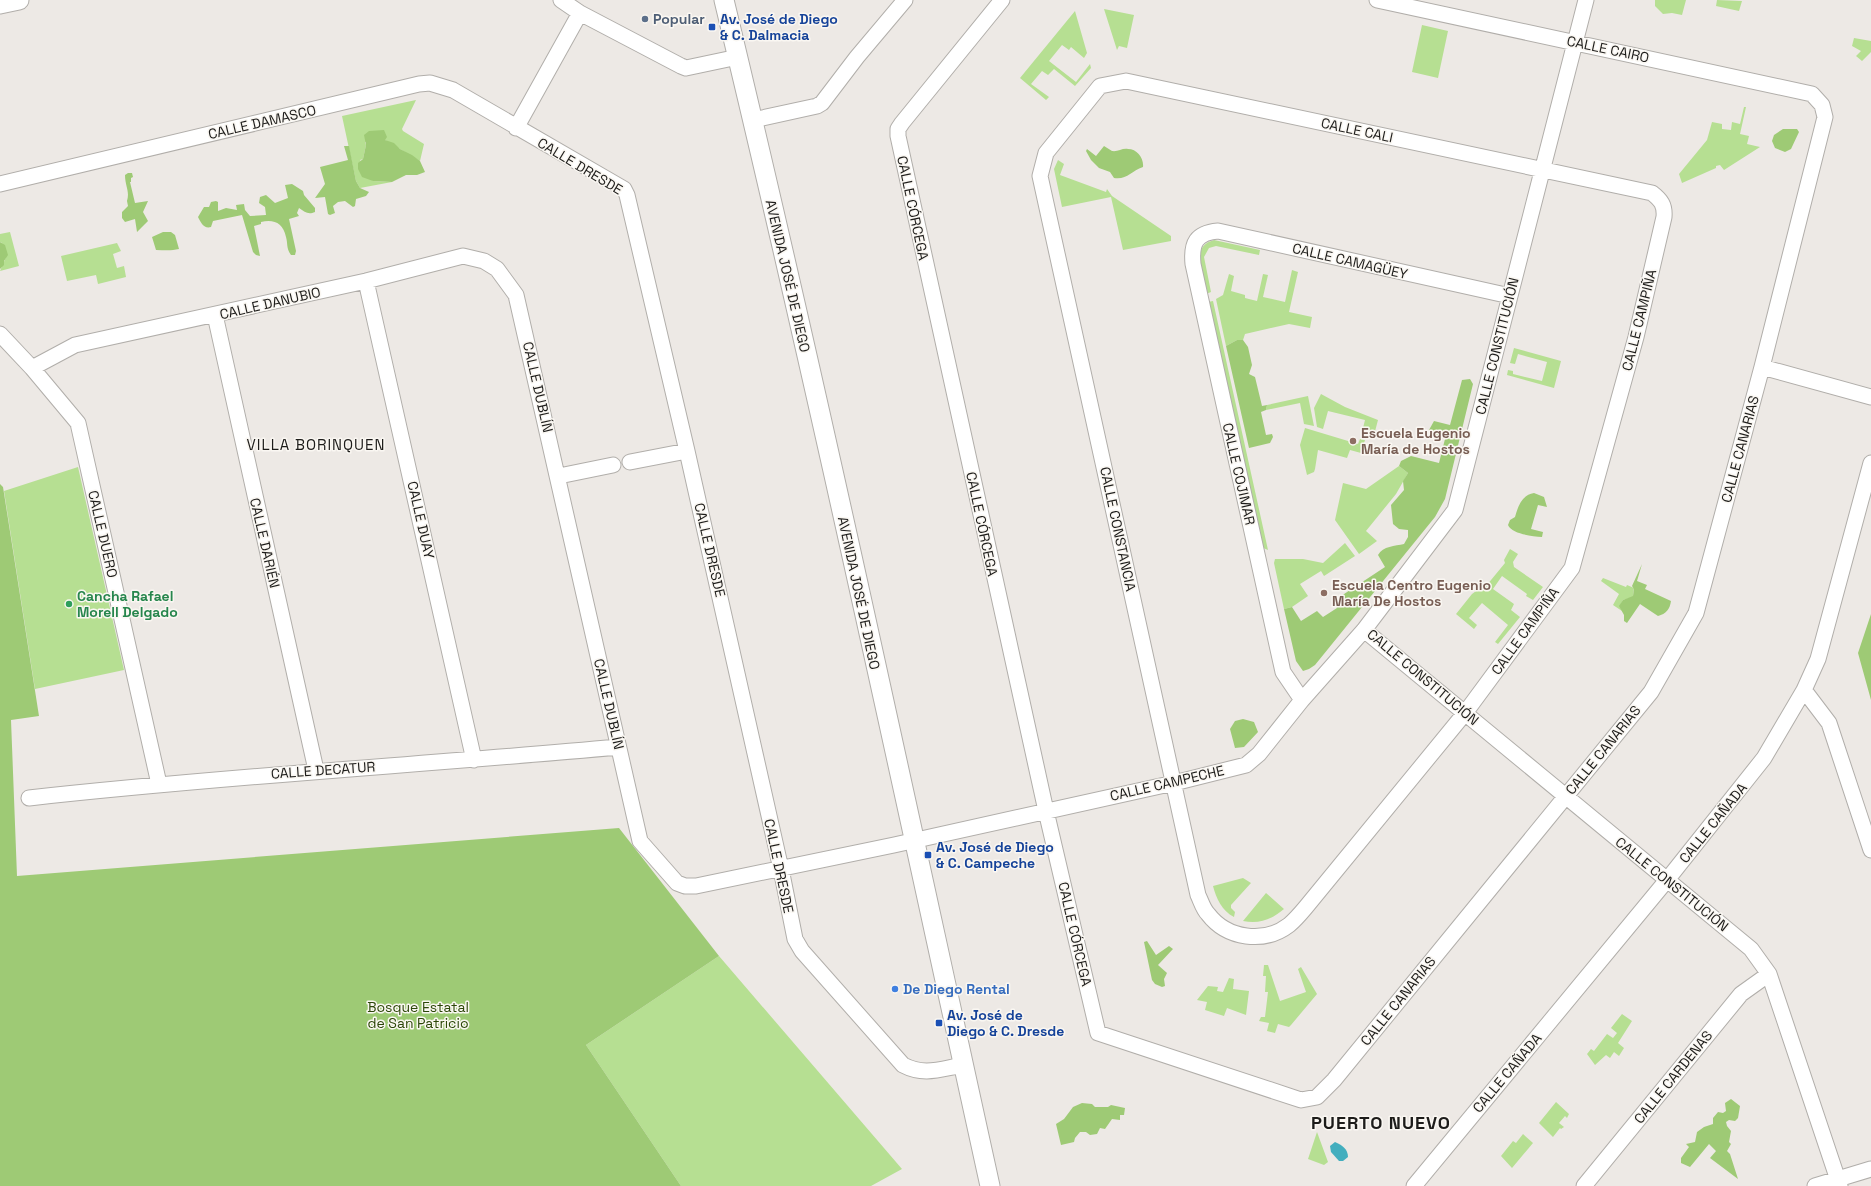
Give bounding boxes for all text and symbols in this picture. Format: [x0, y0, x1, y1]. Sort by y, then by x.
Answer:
place label: Popular [653, 10, 705, 28]
place label: Av. José de Diego & C. Dalmacia [720, 10, 838, 44]
marker: Popular [640, 14, 650, 24]
marker: Av. José de Diego & C. Dalmacia [707, 22, 717, 32]
street label: CALLE CAIRO [1565, 31, 1651, 67]
street label: CALLE DAMASCO [206, 101, 318, 143]
street label: CALLE CALI [1319, 114, 1395, 146]
street label: CALLE DRESDE [534, 134, 626, 199]
street label: CALLE CÓRCEGA [893, 154, 933, 262]
street label: AVENIDA JOSÉ DE DIEGO [762, 198, 814, 354]
street label: CALLE CAMAGÜEY [1290, 239, 1410, 283]
street label: CALLE CAMPIÑA [1618, 267, 1660, 373]
street label: CALLE CONSTITUCIÓN [1471, 276, 1523, 416]
street label: CALLE DANUBIO [218, 283, 322, 323]
street label: CALLE DUBLÍN [519, 340, 557, 434]
street label: CALLE CANARIAS [1717, 394, 1763, 504]
street label: CALLE COJIMAR [1218, 421, 1260, 527]
place label: Escuela Eugenio María de Hostos [1361, 424, 1471, 458]
district label: VILLA BORINQUEN [247, 435, 385, 454]
marker: Escuela Eugenio María de Hostos [1348, 436, 1358, 446]
street label: CALLE CONSTANCIA [1096, 465, 1140, 593]
street label: CALLE CÓRCEGA [962, 470, 1002, 578]
street label: CALLE DUAY [403, 479, 439, 561]
street label: CALLE DUERO [84, 489, 122, 579]
street label: CALLE DARIÉN [246, 496, 284, 590]
street label: CALLE DRESDE [690, 501, 730, 599]
street label: AVENIDA JOSÉ DE DIEGO [834, 515, 884, 671]
place label: Escuela Centro Eugenio María De Hostos [1332, 576, 1491, 610]
street label: CALLE CAMPIÑA [1487, 583, 1563, 678]
place label: Cancha Rafael Morell Delgado [77, 587, 178, 621]
marker: Escuela Centro Eugenio María De Hostos [1319, 588, 1329, 598]
marker: Cancha Rafael Morell Delgado [64, 599, 74, 609]
street label: CALLE CONSTITUCIÓN [1363, 625, 1483, 729]
street label: CALLE DUBLÍN [590, 657, 628, 751]
street label: CALLE CANARIAS [1561, 702, 1645, 798]
street label: CALLE DECATUR [270, 757, 376, 783]
street label: CALLE CAMPECHE [1108, 761, 1226, 805]
street label: CALLE CAÑADA [1675, 779, 1751, 867]
street label: CALLE DRESDE [760, 817, 798, 915]
street label: CALLE CONSTITUCIÓN [1612, 833, 1732, 935]
place label: Av. José de Diego & C. Campeche [936, 838, 1054, 872]
marker: Av. José de Diego & C. Campeche [923, 850, 933, 860]
street label: CALLE CÓRCEGA [1054, 880, 1096, 988]
street label: CALLE CANARIAS [1356, 953, 1440, 1049]
place label: De Diego Rental [903, 980, 1010, 998]
marker: De Diego Rental [890, 984, 900, 994]
park label: Bosque Estatal de San Patricio [367, 998, 469, 1032]
place label: Av. José de Diego & C. Dresde [947, 1006, 1064, 1040]
marker: Av. José de Diego & C. Dresde [934, 1018, 944, 1028]
street label: CALLE CARDENAS [1630, 1027, 1716, 1127]
street label: CALLE CAÑADA [1469, 1029, 1546, 1116]
district label: PUERTO NUEVO [1311, 1111, 1451, 1134]

